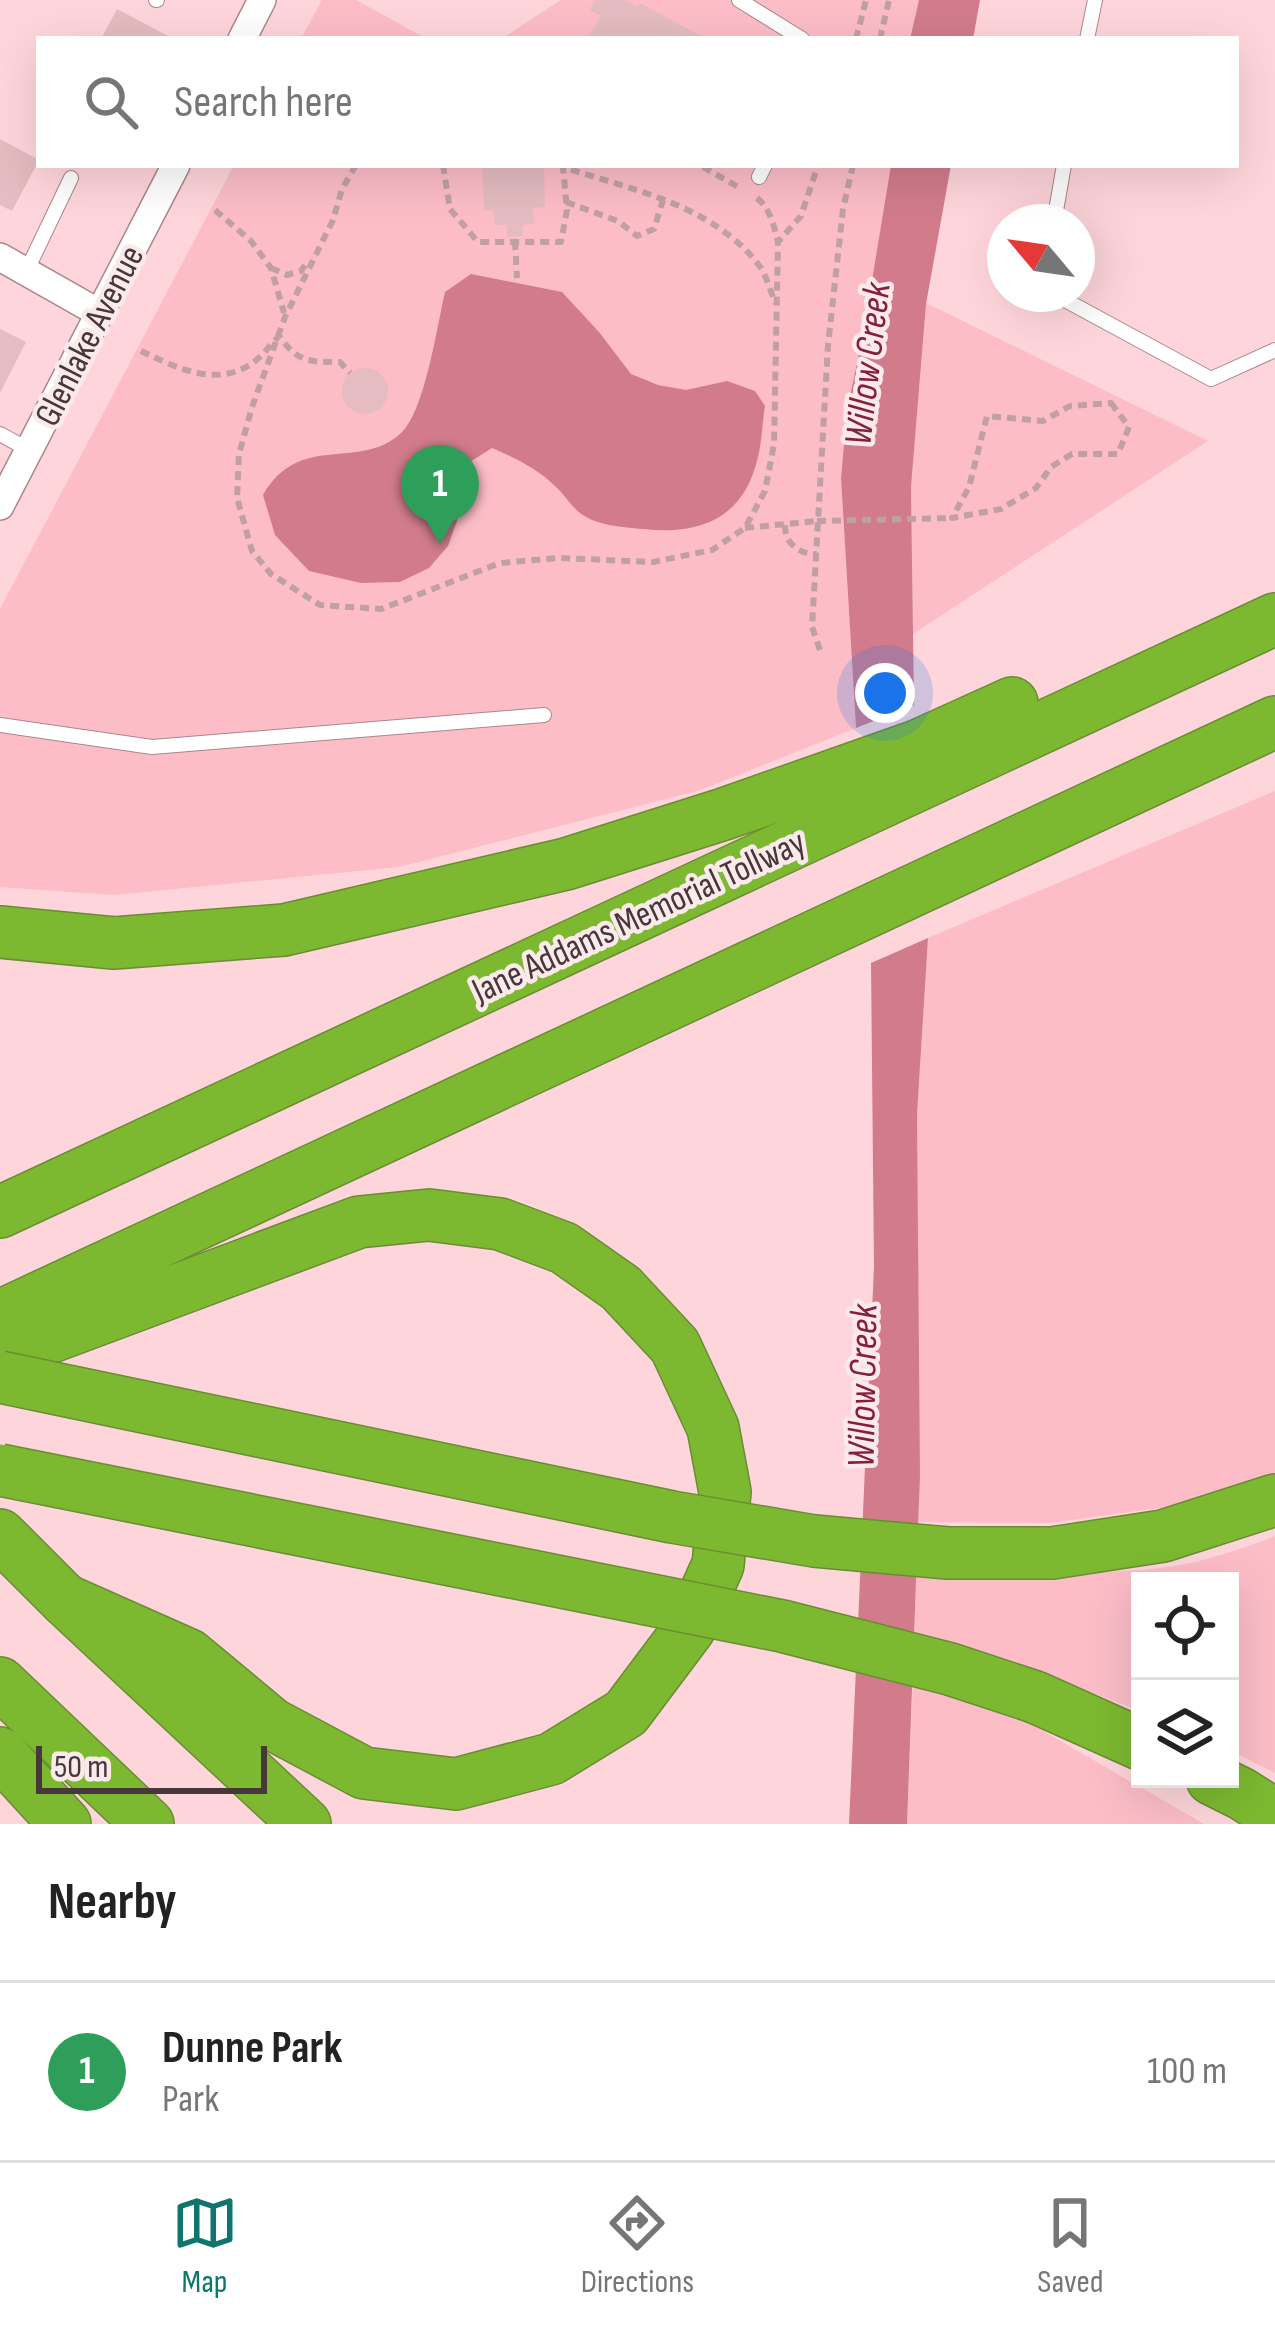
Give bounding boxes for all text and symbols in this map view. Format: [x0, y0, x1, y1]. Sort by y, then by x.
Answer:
search box [36, 36, 1239, 168]
icon: search [78, 69, 144, 135]
text: Search here [174, 75, 353, 130]
north arrow [987, 204, 1095, 312]
street label: Glenlake Avenue [26, 239, 154, 433]
water label: Willow Creek [835, 279, 902, 448]
pin: 1 [401, 445, 479, 544]
your location [855, 663, 915, 723]
street label: Jane Addams Memorial Tollway [465, 821, 812, 1014]
water label: Willow Creek [839, 1303, 888, 1468]
map controls [1131, 1572, 1239, 1788]
button: locate [1131, 1572, 1239, 1680]
button: layers [1131, 1680, 1239, 1788]
scale bar [36, 1740, 267, 1793]
text: 50 m [54, 1747, 108, 1787]
text: Nearby [48, 1872, 177, 1933]
text: Dunne Park [162, 2021, 342, 2076]
text: 1 [79, 2048, 95, 2095]
text: 100 m [1147, 2048, 1227, 2095]
text: Park [162, 2076, 219, 2123]
tab: Map [172, 2190, 238, 2302]
tab: Directions [581, 2190, 694, 2302]
tab: Saved [1037, 2190, 1103, 2302]

